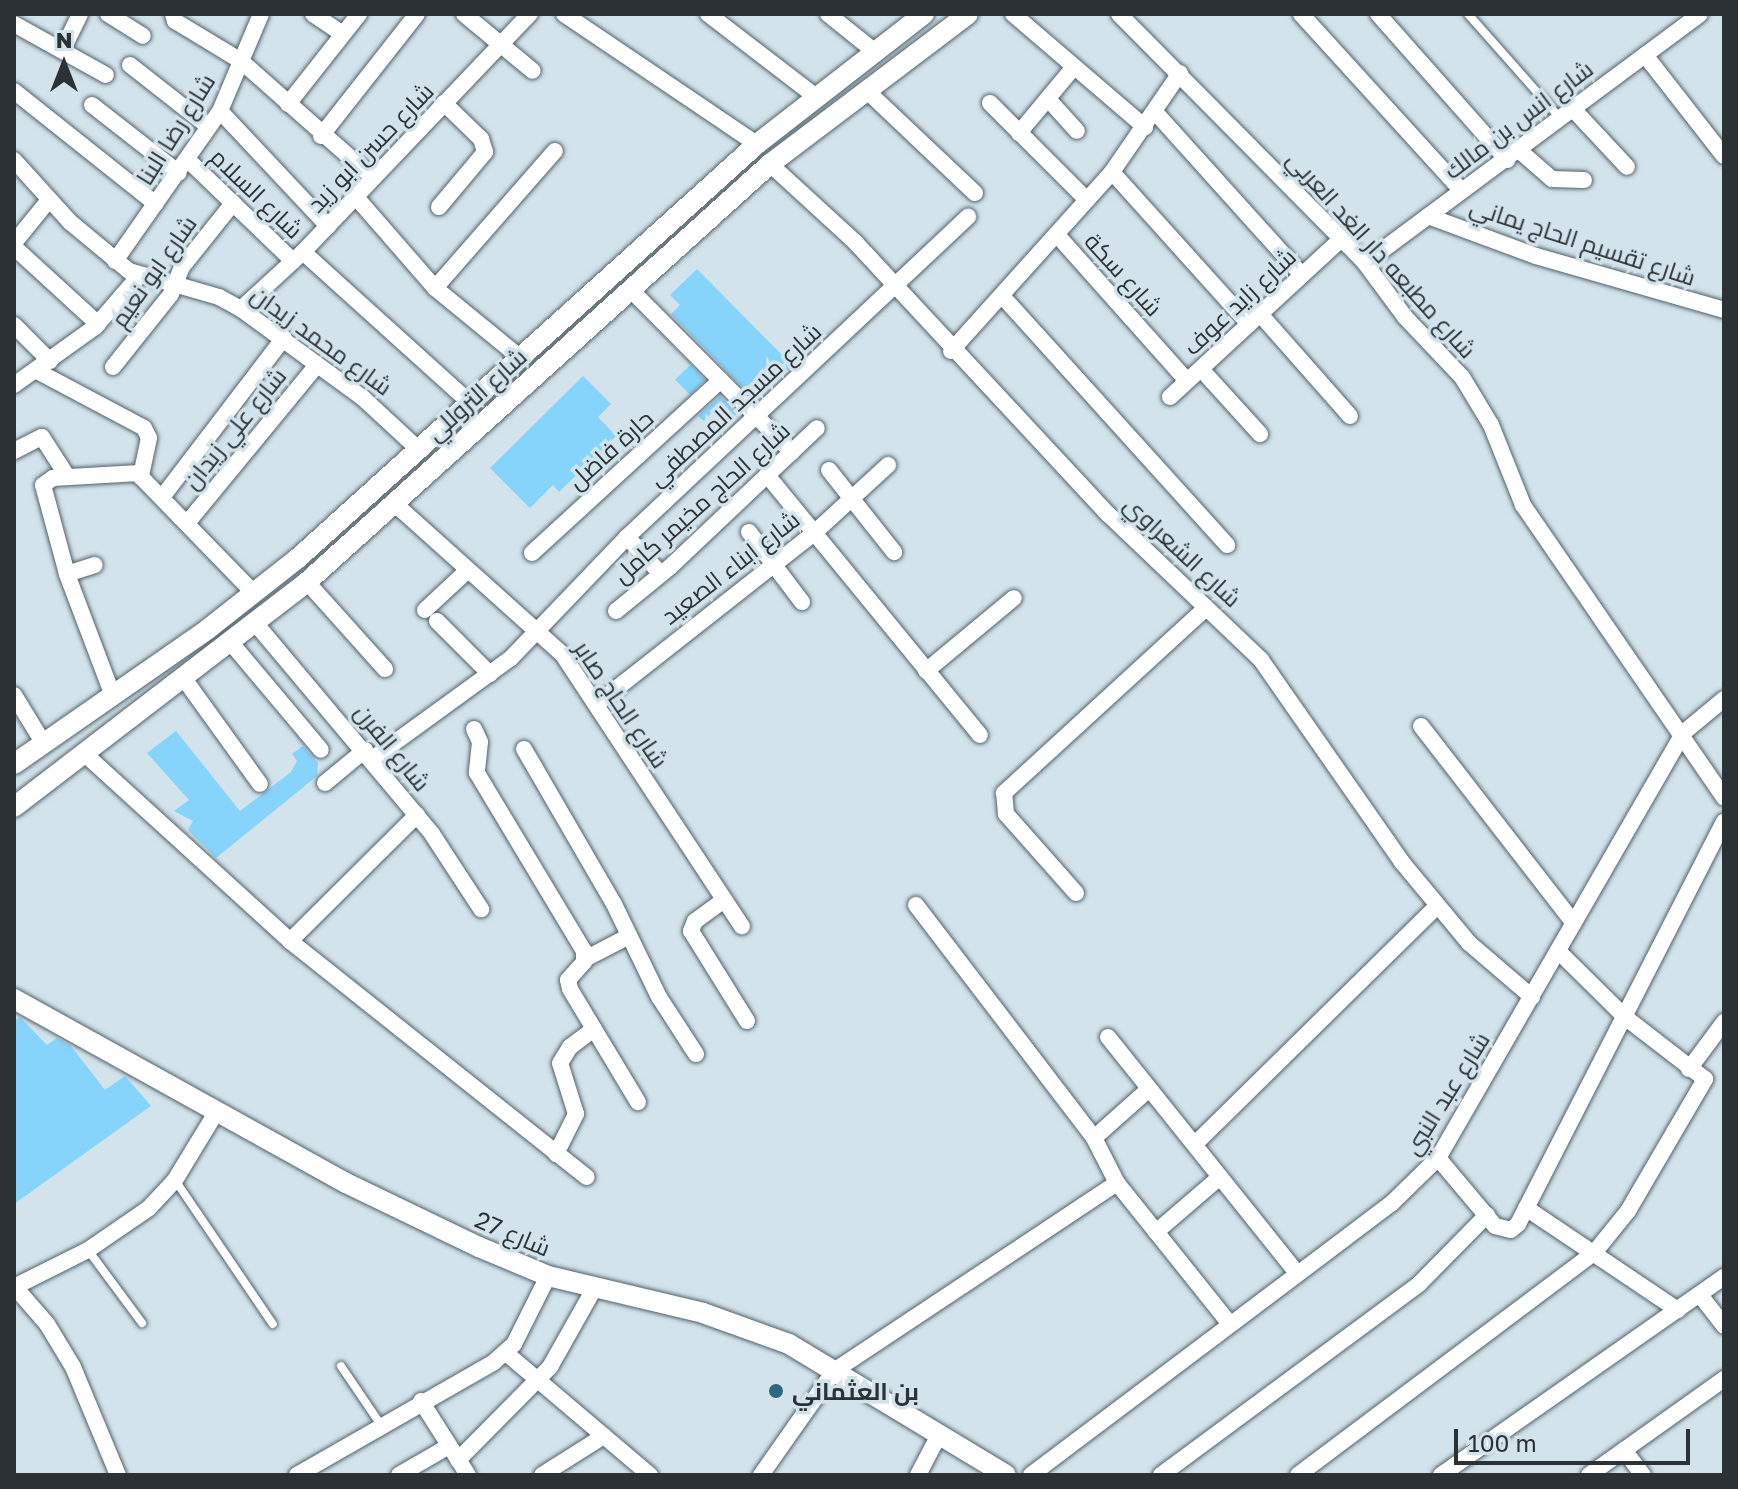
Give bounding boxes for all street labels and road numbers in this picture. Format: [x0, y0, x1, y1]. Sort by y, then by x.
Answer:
street label: شارع انس بن مالك [1438, 54, 1598, 184]
street label: شارع رضا البنا [129, 68, 221, 190]
street label: شارع حسن ابو زيد [301, 76, 439, 218]
street label: شارع السلام [205, 142, 309, 244]
street label: شارع مطبعه دار الغد العربي [1281, 145, 1483, 363]
street label: شارع تقسيم الحاج يماني [1467, 191, 1699, 291]
street label: شارع ابو نعيم [104, 210, 202, 332]
street label: شارع سكة [1079, 226, 1169, 322]
street label: شارع زايد عوف [1177, 242, 1301, 360]
street label: شارع محمد زيدان [246, 279, 398, 401]
street label: شارع مسجد المصطفي [641, 316, 827, 492]
street label: شارع التروللي [420, 342, 532, 446]
street label: شارع علي زيدان [176, 361, 292, 495]
street label: حارة فاضل [561, 403, 659, 495]
street label: شارع الحاج مخيمر كامل [607, 415, 795, 589]
street label: شارع الشعراوي [1118, 489, 1248, 613]
street label: شارع ابناء الصعيد [655, 504, 805, 630]
street label: شارع الحاج صابر [569, 635, 675, 773]
street label: شارع الفرن [349, 698, 437, 796]
street label: شارع عبد النبي [1397, 1026, 1495, 1160]
street label: شارع 27 [471, 1204, 555, 1262]

